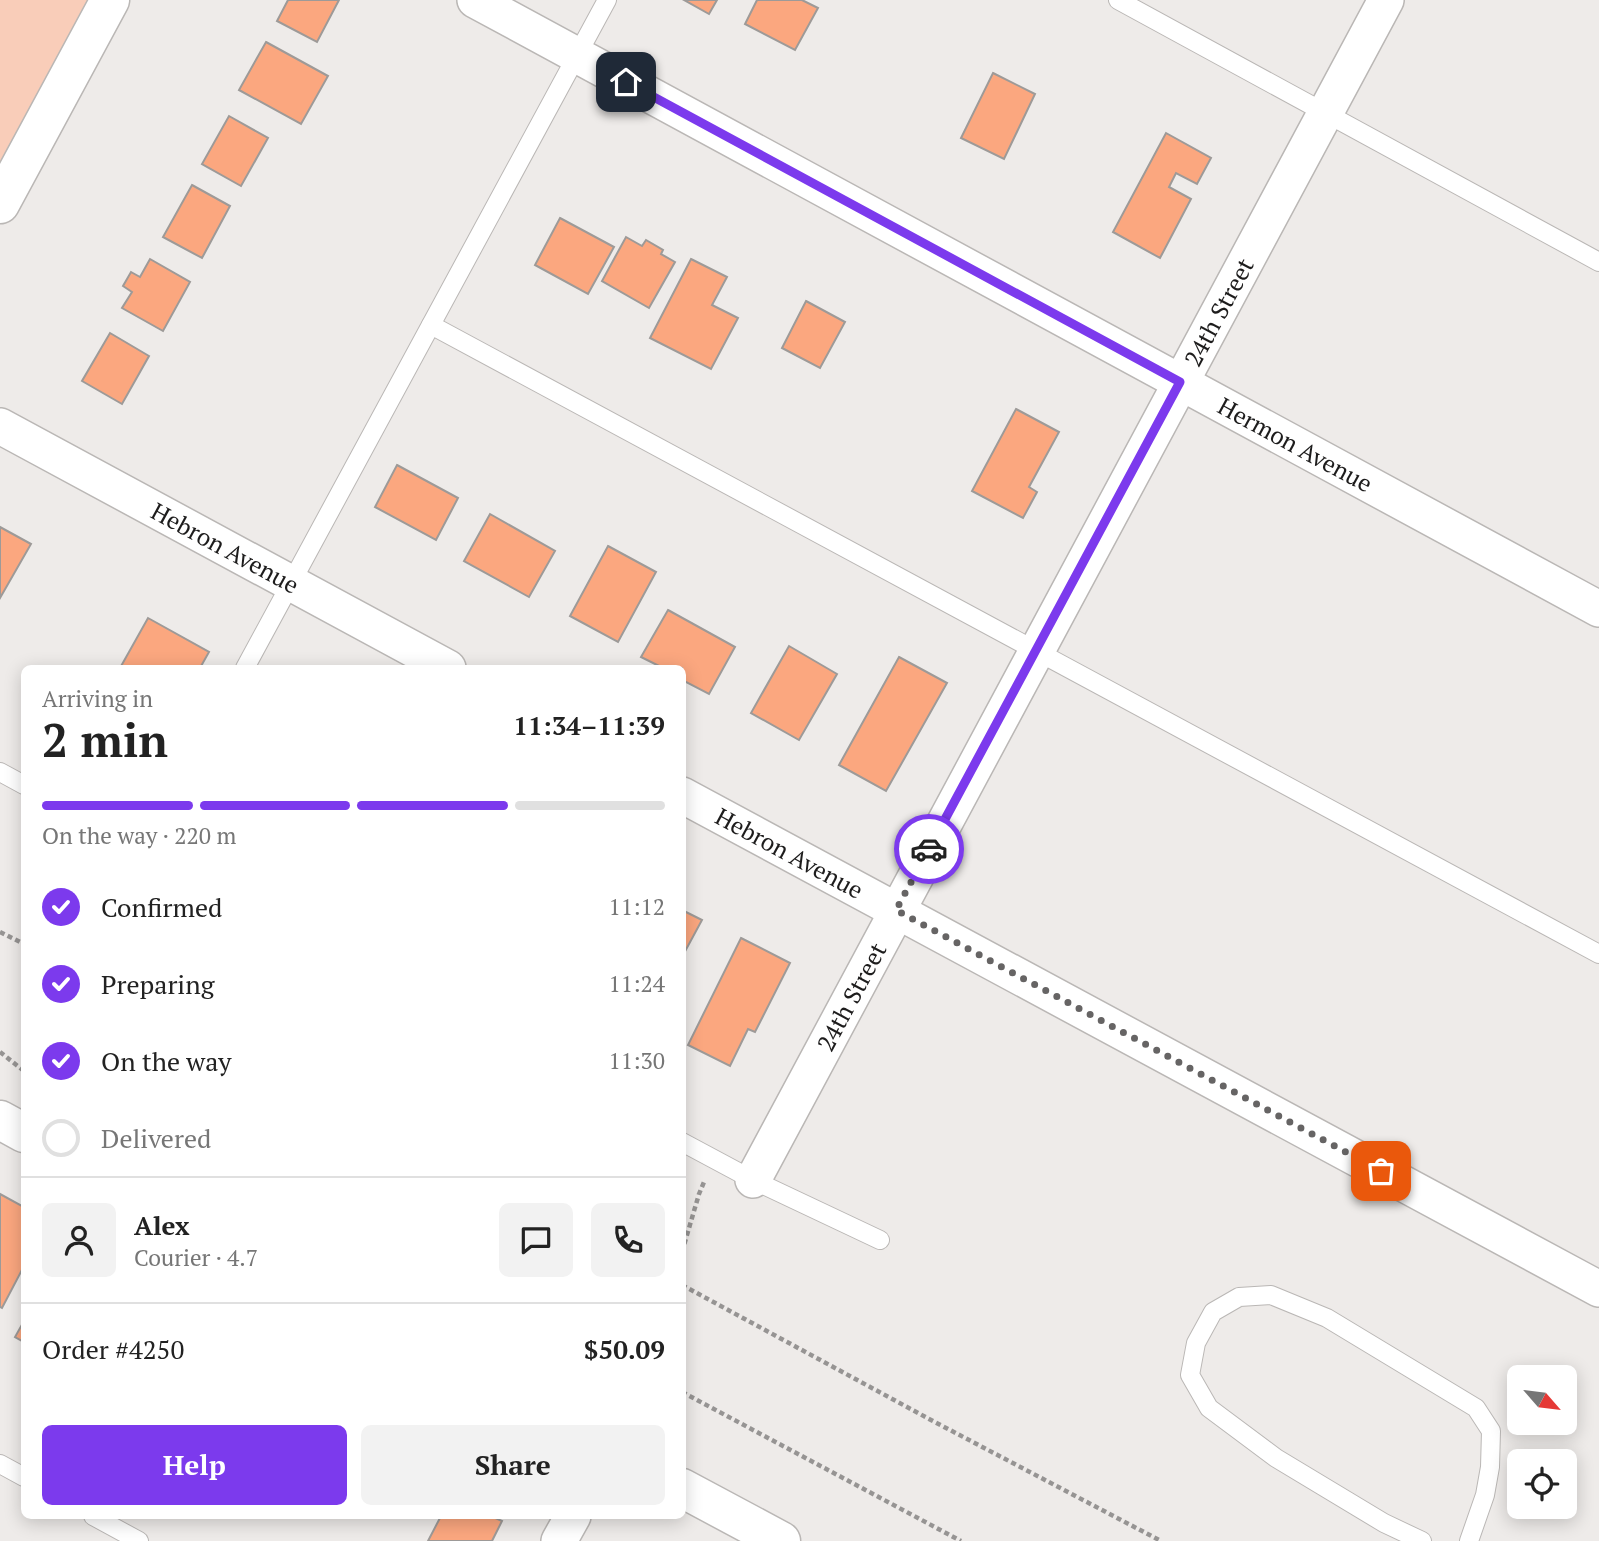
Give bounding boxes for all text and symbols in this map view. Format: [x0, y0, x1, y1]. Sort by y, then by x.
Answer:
pin [596, 52, 656, 112]
icon: home [607, 63, 645, 101]
street label: 24th Street [1177, 252, 1261, 372]
street label: Hermon Avenue [1213, 390, 1378, 499]
street label: Hebron Avenue [146, 495, 305, 601]
text: Arriving in [42, 683, 153, 714]
text: 11:34–11:39 [513, 708, 665, 742]
text: 2 min [42, 709, 168, 770]
street label: Hebron Avenue [710, 800, 869, 906]
courier [894, 814, 964, 884]
text: On the way · 220 m [42, 820, 236, 851]
icon: car [910, 830, 948, 868]
icon: check [42, 888, 80, 926]
text: Confirmed [101, 890, 222, 924]
text: 11:12 [608, 891, 665, 922]
street label: 24th Street [809, 937, 893, 1056]
icon: check [42, 965, 80, 1003]
text: Preparing [101, 967, 214, 1001]
text: 11:24 [608, 968, 665, 999]
icon: check [42, 1042, 80, 1080]
text: On the way [101, 1044, 232, 1078]
text: 11:30 [608, 1045, 665, 1076]
text: Delivered [101, 1121, 211, 1155]
pin [1351, 1141, 1411, 1201]
icon: bag [1362, 1152, 1400, 1190]
button: person [42, 1203, 116, 1277]
button: chat [499, 1203, 573, 1277]
button: phone [591, 1203, 665, 1277]
text: Alex [134, 1208, 190, 1242]
text: Courier · 4.7 [134, 1242, 258, 1273]
text: Order #4250 [42, 1332, 184, 1366]
text: $50.09 [584, 1332, 665, 1366]
north arrow [1507, 1365, 1577, 1435]
map controls [1507, 1365, 1577, 1519]
button: Help [42, 1425, 347, 1505]
button: Share [361, 1425, 665, 1505]
button: locate [1507, 1449, 1577, 1519]

